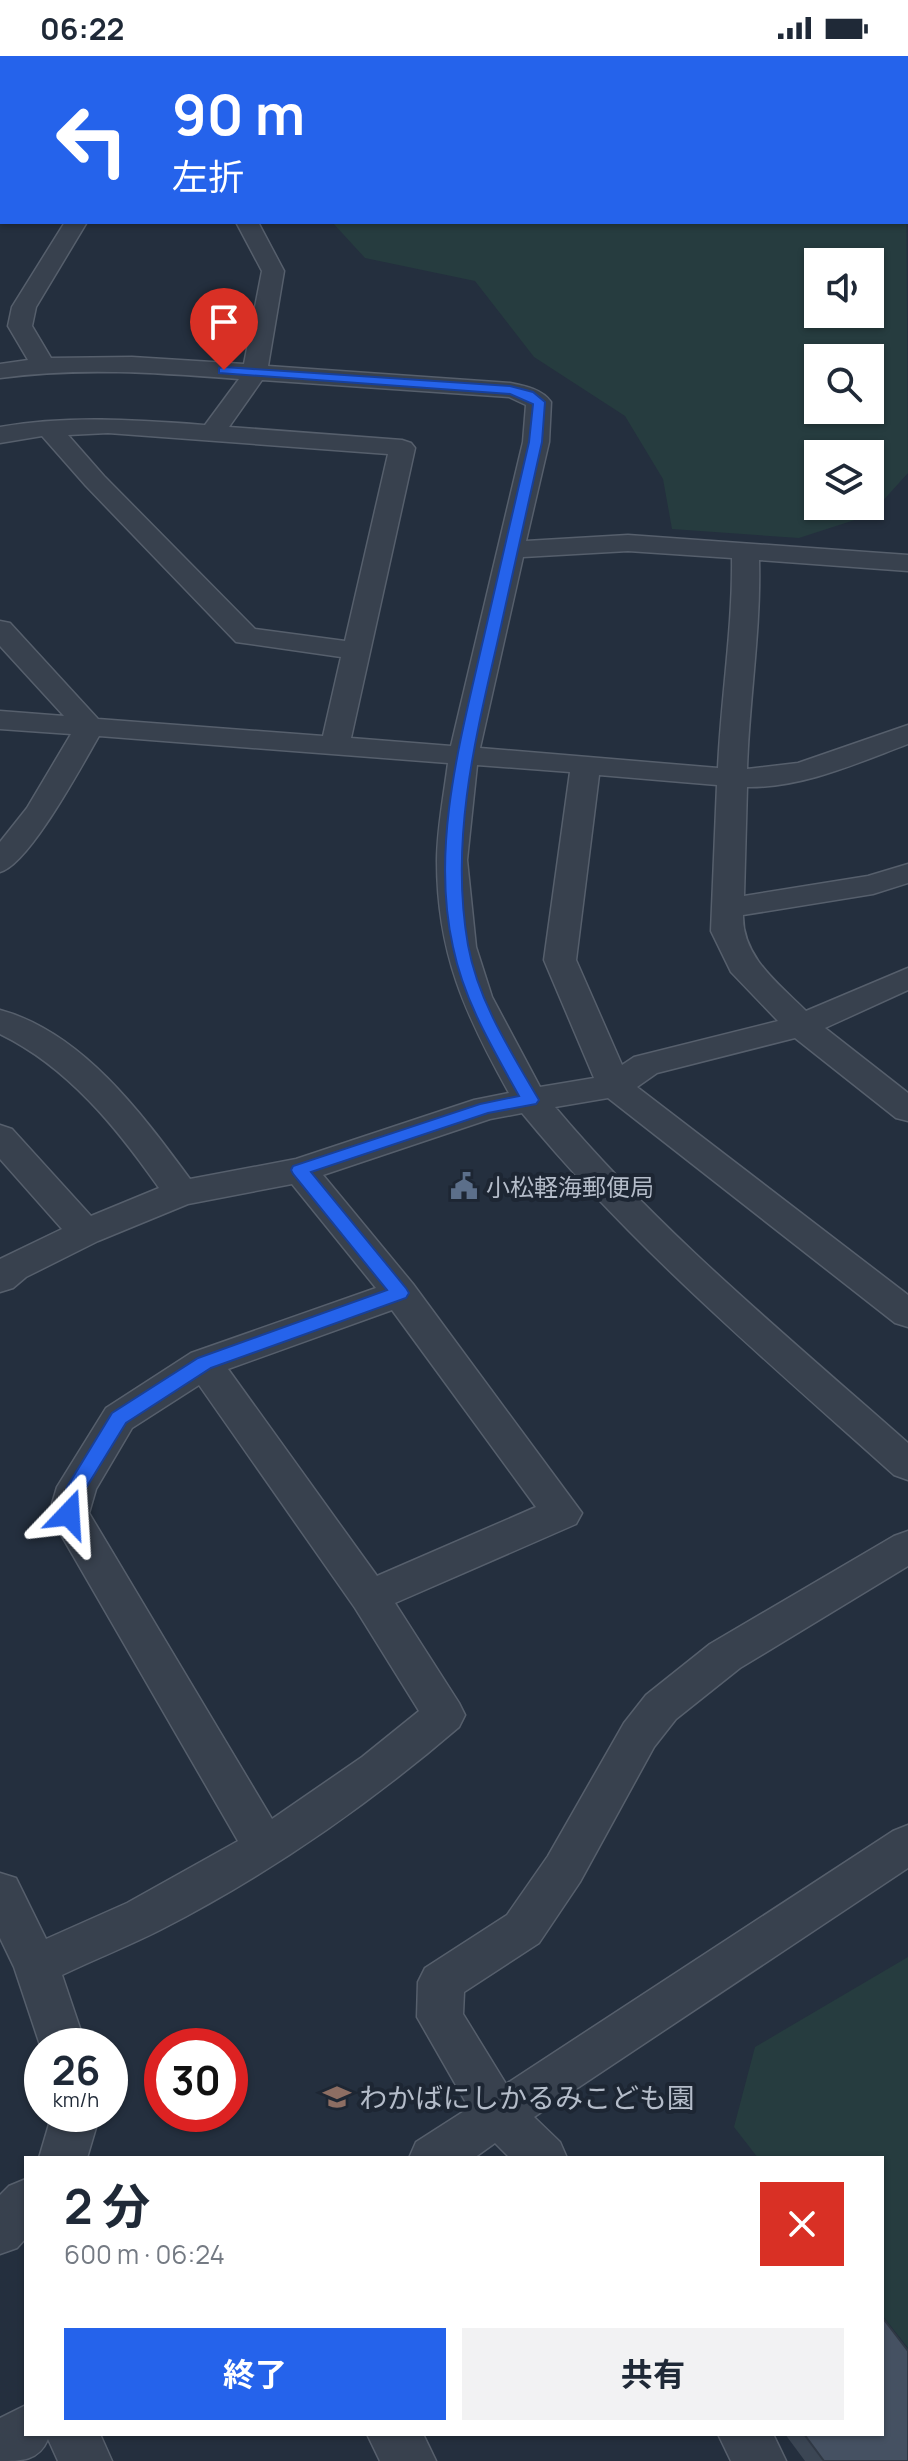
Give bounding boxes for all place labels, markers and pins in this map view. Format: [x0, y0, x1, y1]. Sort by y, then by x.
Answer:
pin [190, 288, 258, 370]
place label: 小松軽海郵便局 [486, 1170, 654, 1203]
public building icon: 小松軽海郵便局 [449, 1171, 479, 1201]
place label: わかばにしかるみこども園 [359, 2078, 695, 2116]
school or university icon: わかばにしかるみこども園 [322, 2082, 352, 2112]

